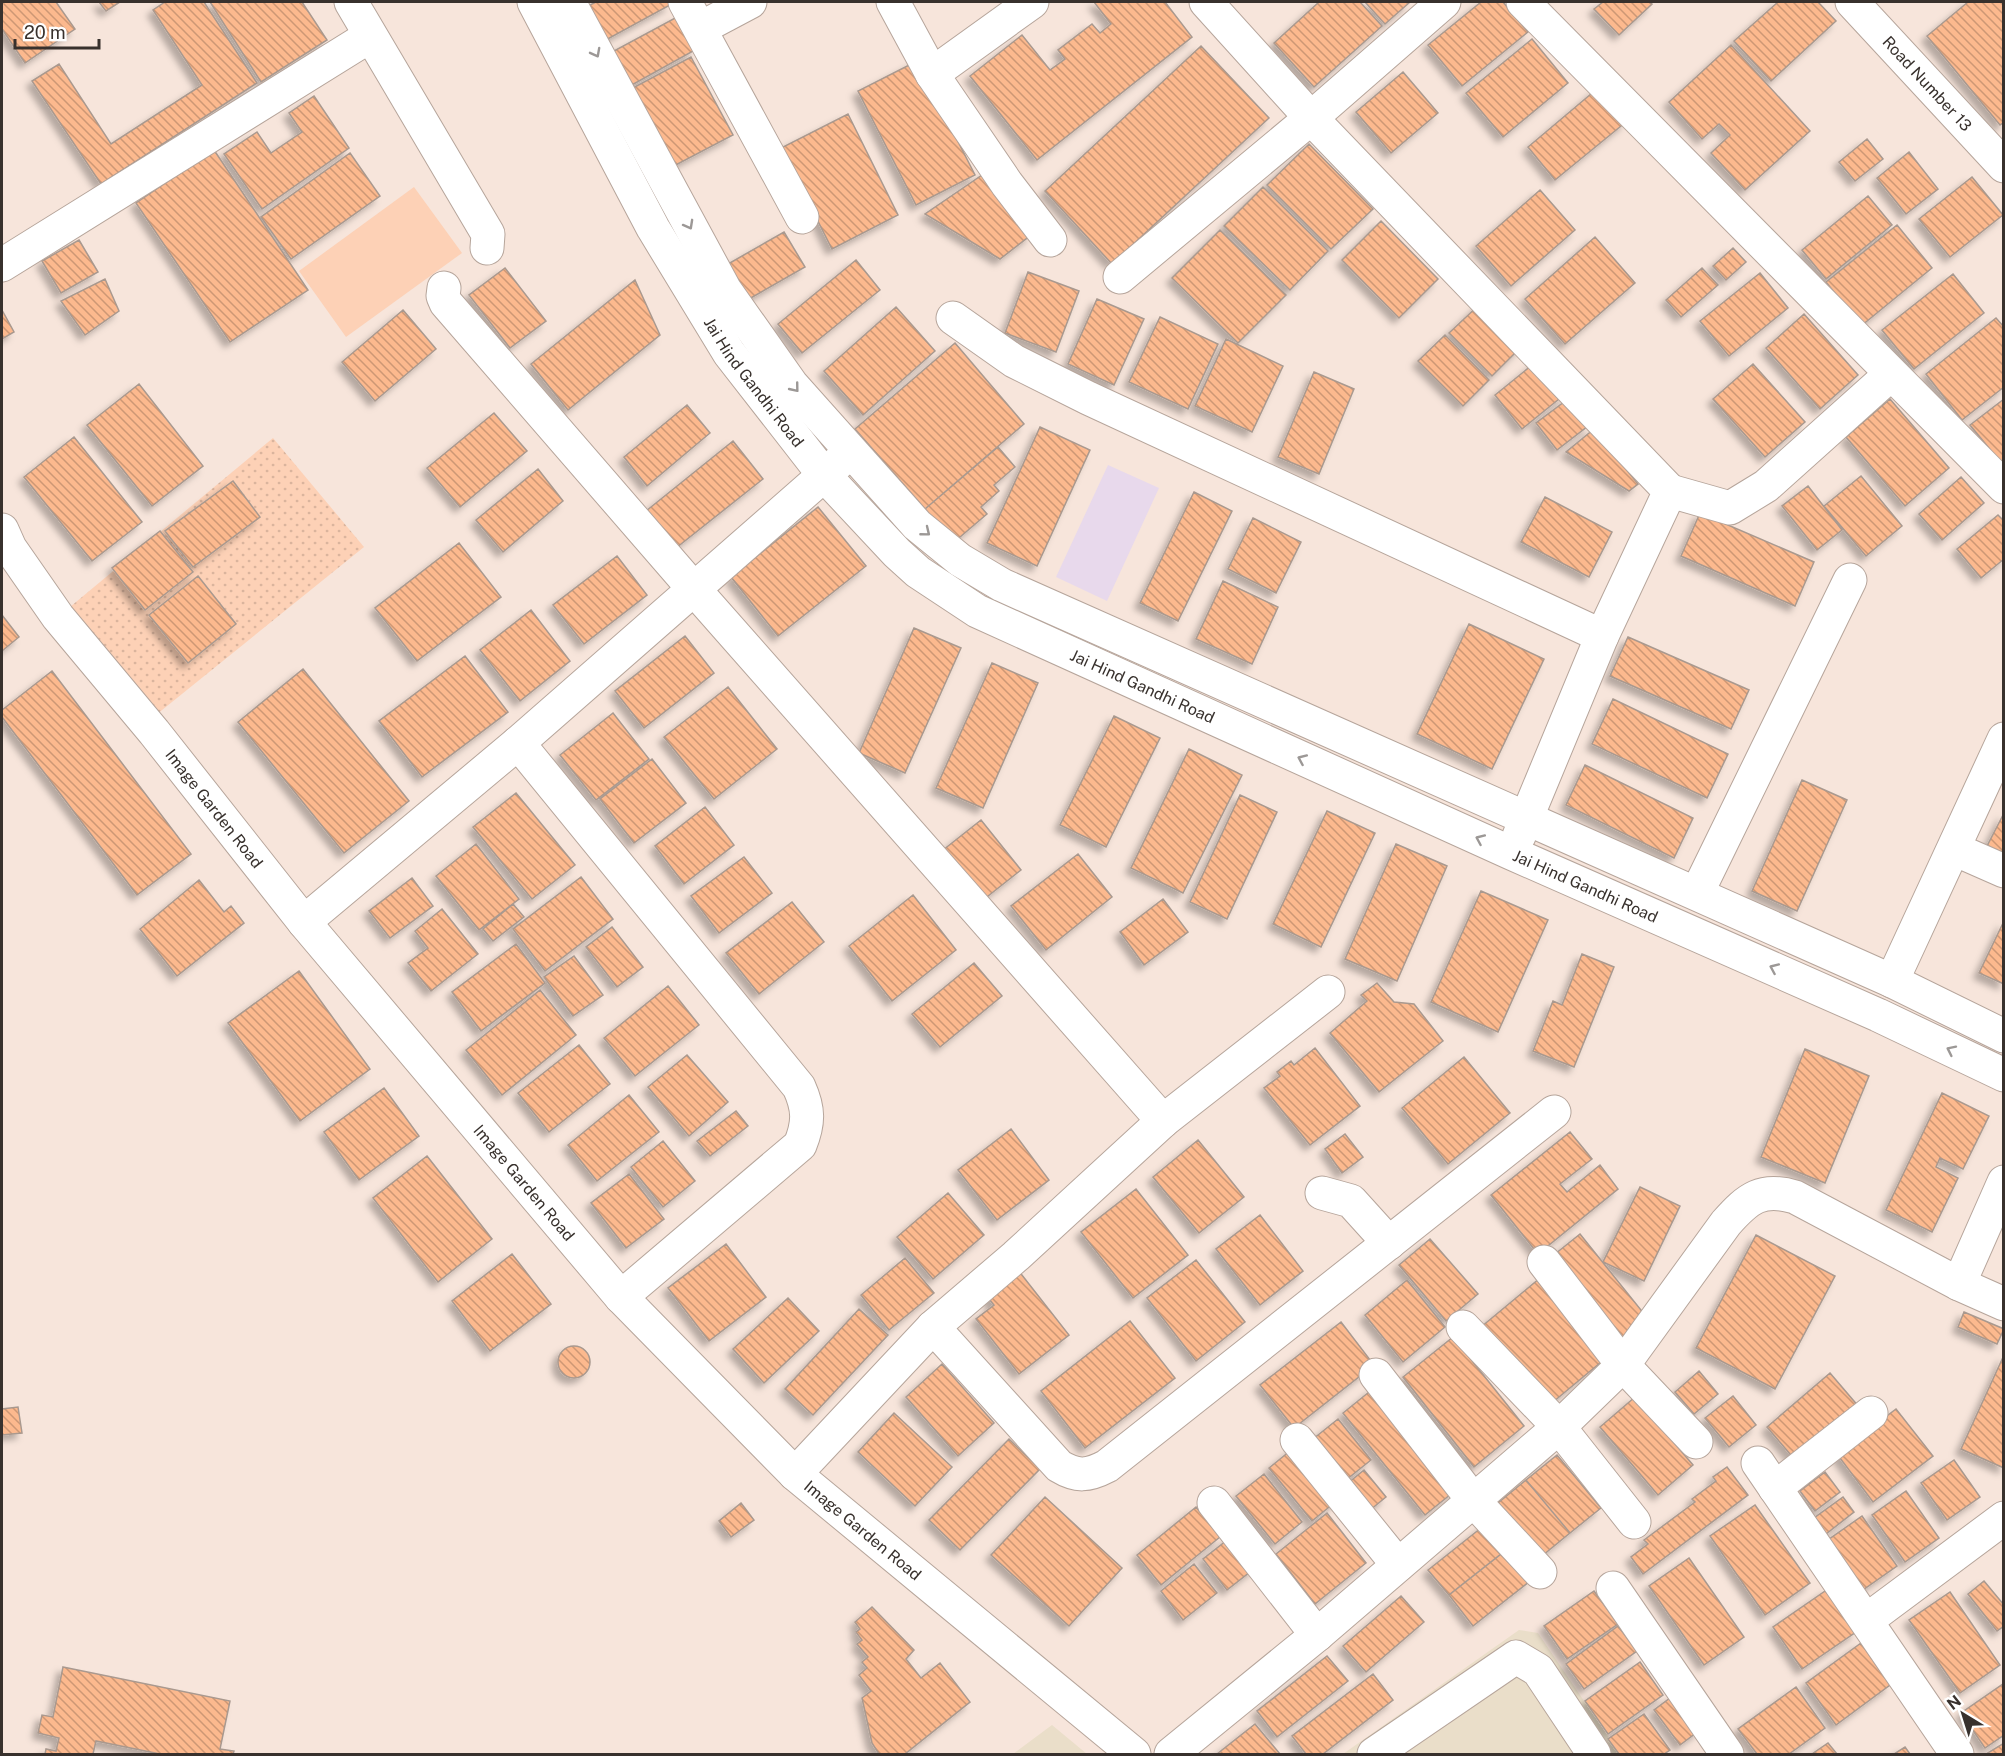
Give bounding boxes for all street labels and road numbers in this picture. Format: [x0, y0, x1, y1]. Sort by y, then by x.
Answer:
street label: Road Number 13 [1879, 32, 1976, 135]
street label: Jai Hind Gandhi Road [700, 314, 808, 451]
street label: Jai Hind Gandhi Road [1067, 645, 1218, 727]
street label: Image Garden Road [162, 745, 267, 872]
street label: Jai Hind Gandhi Road [1510, 846, 1661, 926]
street label: Image Garden Road [470, 1121, 579, 1245]
street label: Image Garden Road [801, 1476, 925, 1584]

